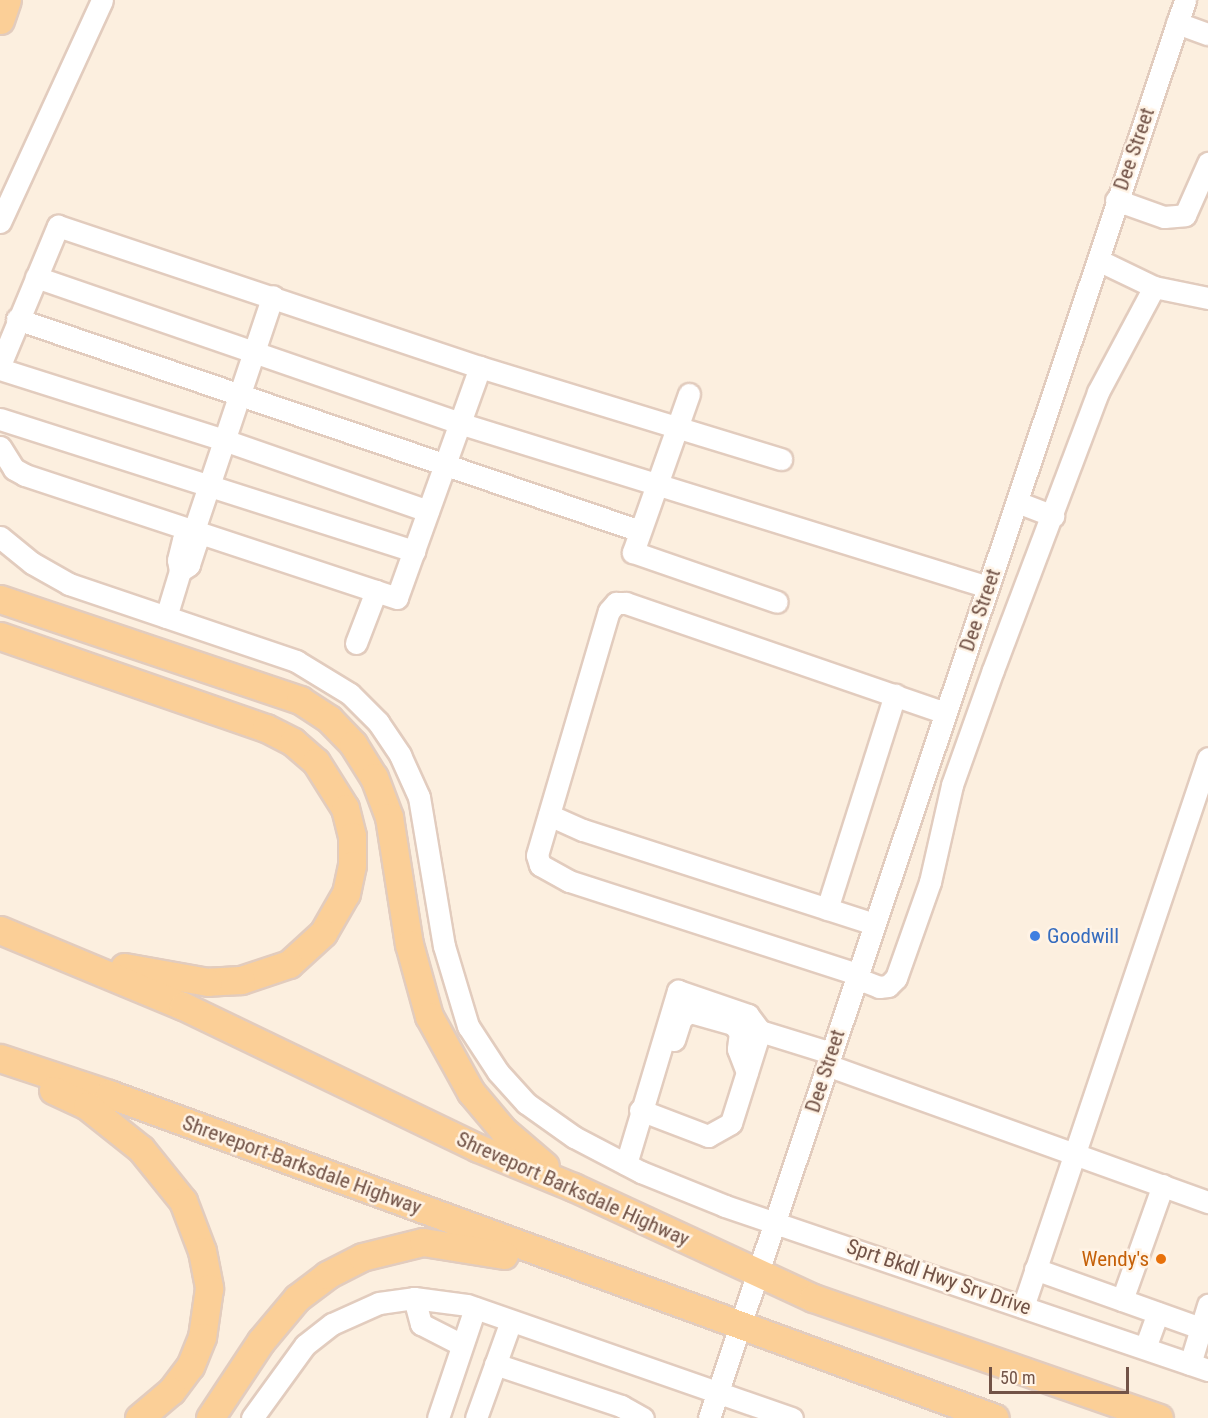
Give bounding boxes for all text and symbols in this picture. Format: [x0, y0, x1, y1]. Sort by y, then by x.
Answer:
street label: Dee Street [1108, 104, 1160, 194]
street label: Dee Street [954, 565, 1006, 655]
place label: Goodwill [1047, 923, 1119, 949]
marker: Goodwill [1028, 929, 1042, 943]
street label: Dee Street [800, 1026, 850, 1116]
street label: Shreveport-Barksdale Highway [179, 1110, 425, 1220]
street label: Shreveport Barksdale Highway [453, 1126, 693, 1252]
street label: Sprt Bkdl Hwy Srv Drive [843, 1234, 1035, 1320]
place label: Wendy's [1082, 1246, 1149, 1272]
marker: Wendy's [1154, 1252, 1168, 1266]
scale bar [992, 1355, 1132, 1393]
text: 50 m [1000, 1367, 1035, 1388]

